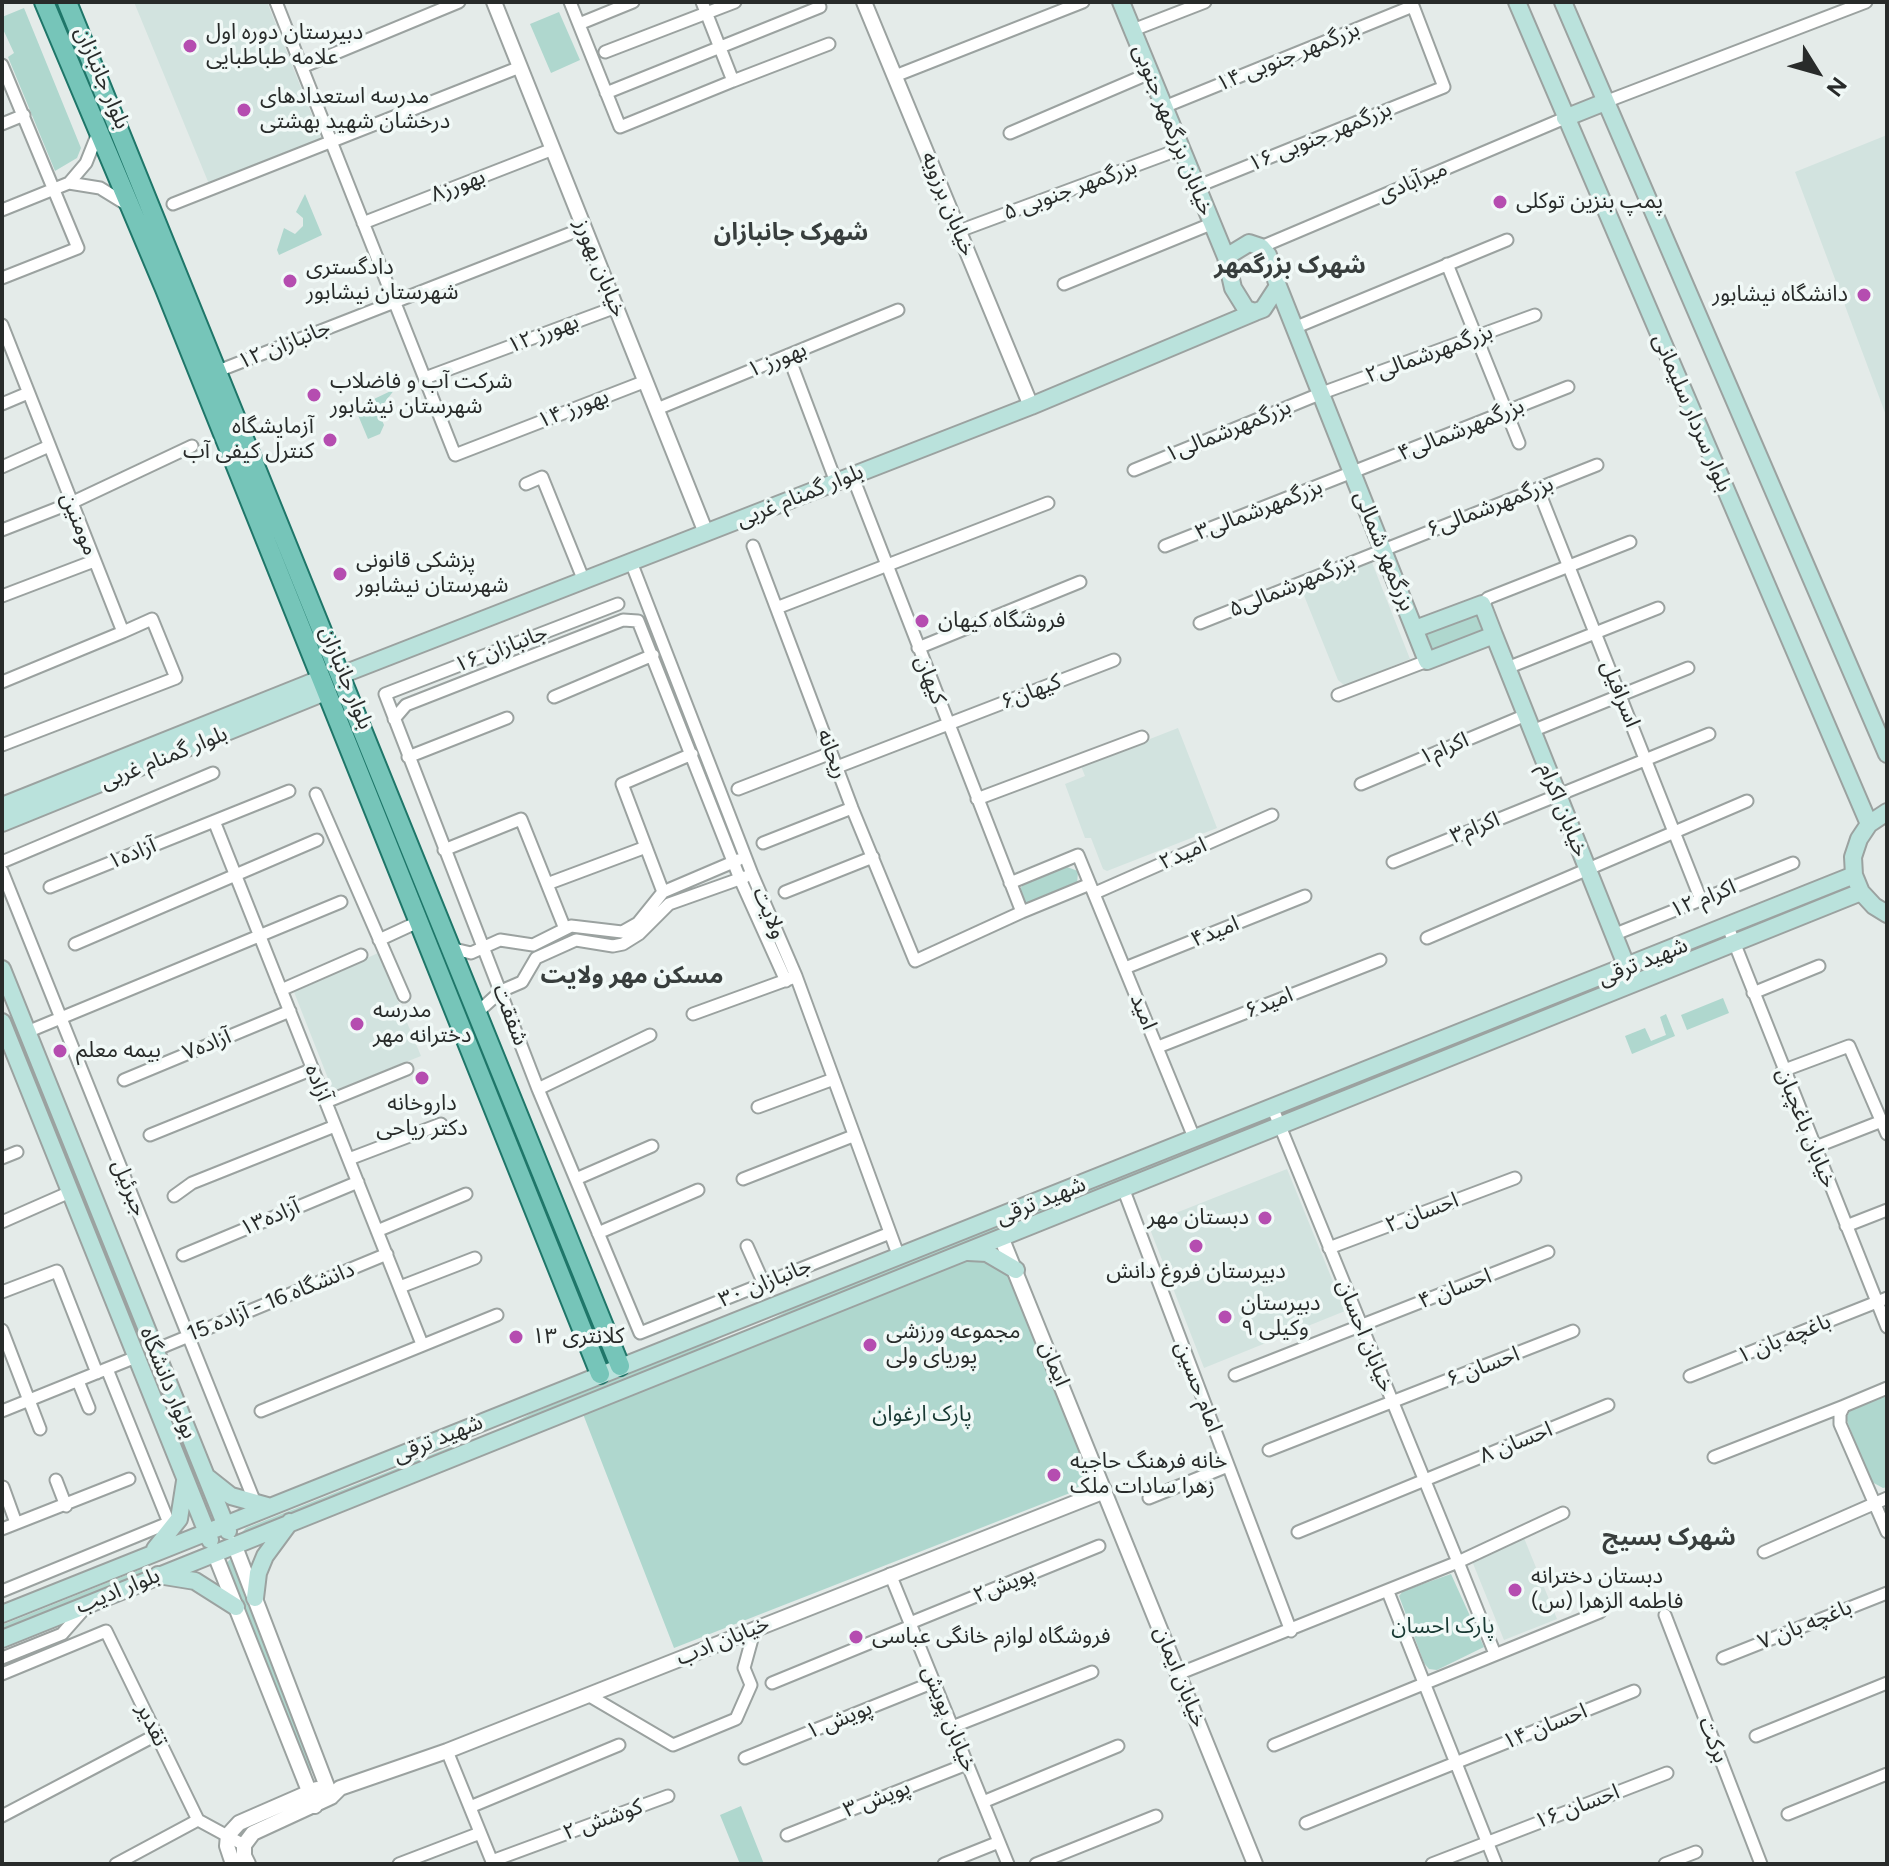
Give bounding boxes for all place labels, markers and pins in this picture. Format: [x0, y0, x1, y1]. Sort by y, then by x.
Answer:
place label: دبیرستان دوره اول علامه طباطبایی [206, 20, 363, 72]
marker: دبیرستان دوره اول علامه طباطبایی [181, 37, 199, 55]
place label: مدرسه استعدادهای درخشان شهید بهشتی [260, 84, 450, 136]
marker: مدرسه استعدادهای درخشان شهید بهشتی [235, 101, 253, 119]
place label: پمپ بنزین توکلی [1516, 189, 1663, 215]
marker: پمپ بنزین توکلی [1491, 193, 1509, 211]
place label: دادگستری شهرستان نیشابور [306, 255, 458, 306]
marker: دادگستری شهرستان نیشابور [281, 272, 299, 290]
place label: دانشگاه نیشابور [1712, 282, 1848, 308]
marker: دانشگاه نیشابور [1855, 286, 1873, 304]
place label: شرکت آب و فاضلاب شهرستان نیشابور [330, 369, 512, 420]
marker: شرکت آب و فاضلاب شهرستان نیشابور [305, 386, 323, 404]
place label: آزمایشگاه کنترل کیفی آب [183, 414, 314, 466]
marker: آزمایشگاه کنترل کیفی آب [321, 431, 339, 449]
place label: پزشکی قانونی شهرستان نیشابور [356, 548, 508, 600]
marker: پزشکی قانونی شهرستان نیشابور [331, 565, 349, 583]
place label: فروشگاه کیهان [938, 608, 1065, 634]
marker: فروشگاه کیهان [913, 612, 931, 630]
place label: مدرسه دخترانه مهر [373, 998, 472, 1050]
marker: مدرسه دخترانه مهر [348, 1015, 366, 1033]
place label: بیمه معلم [76, 1038, 161, 1064]
marker: بیمه معلم [51, 1042, 69, 1060]
marker: داروخانه دکتر ریاحی [413, 1069, 431, 1087]
place label: داروخانه دکتر ریاحی [376, 1091, 468, 1142]
place label: دبستان مهر [1147, 1205, 1249, 1231]
marker: دبستان مهر [1256, 1209, 1274, 1227]
marker: دبیرستان فروغ دانش [1187, 1237, 1205, 1255]
place label: دبیرستان فروغ دانش [1106, 1259, 1286, 1285]
place label: دبیرستان وکیلی ۹ [1241, 1291, 1321, 1342]
marker: دبیرستان وکیلی ۹ [1216, 1308, 1234, 1326]
place label: مجموعه ورزشی پوریای ولی [886, 1319, 1021, 1370]
place label: کلانتری ۱۳ [532, 1324, 624, 1350]
marker: کلانتری ۱۳ [507, 1328, 525, 1346]
marker: مجموعه ورزشی پوریای ولی [861, 1336, 879, 1354]
place label: خانه فرهنگ حاجیه زهرا سادات ملک [1070, 1449, 1227, 1500]
marker: خانه فرهنگ حاجیه زهرا سادات ملک [1045, 1466, 1063, 1484]
place label: دبستان دخترانه فاطمه الزهرا (س) [1531, 1564, 1683, 1616]
marker: دبستان دخترانه فاطمه الزهرا (س) [1506, 1581, 1524, 1599]
place label: فروشگاه لوازم خانگی عباسی [872, 1624, 1111, 1650]
marker: فروشگاه لوازم خانگی عباسی [847, 1628, 865, 1646]

